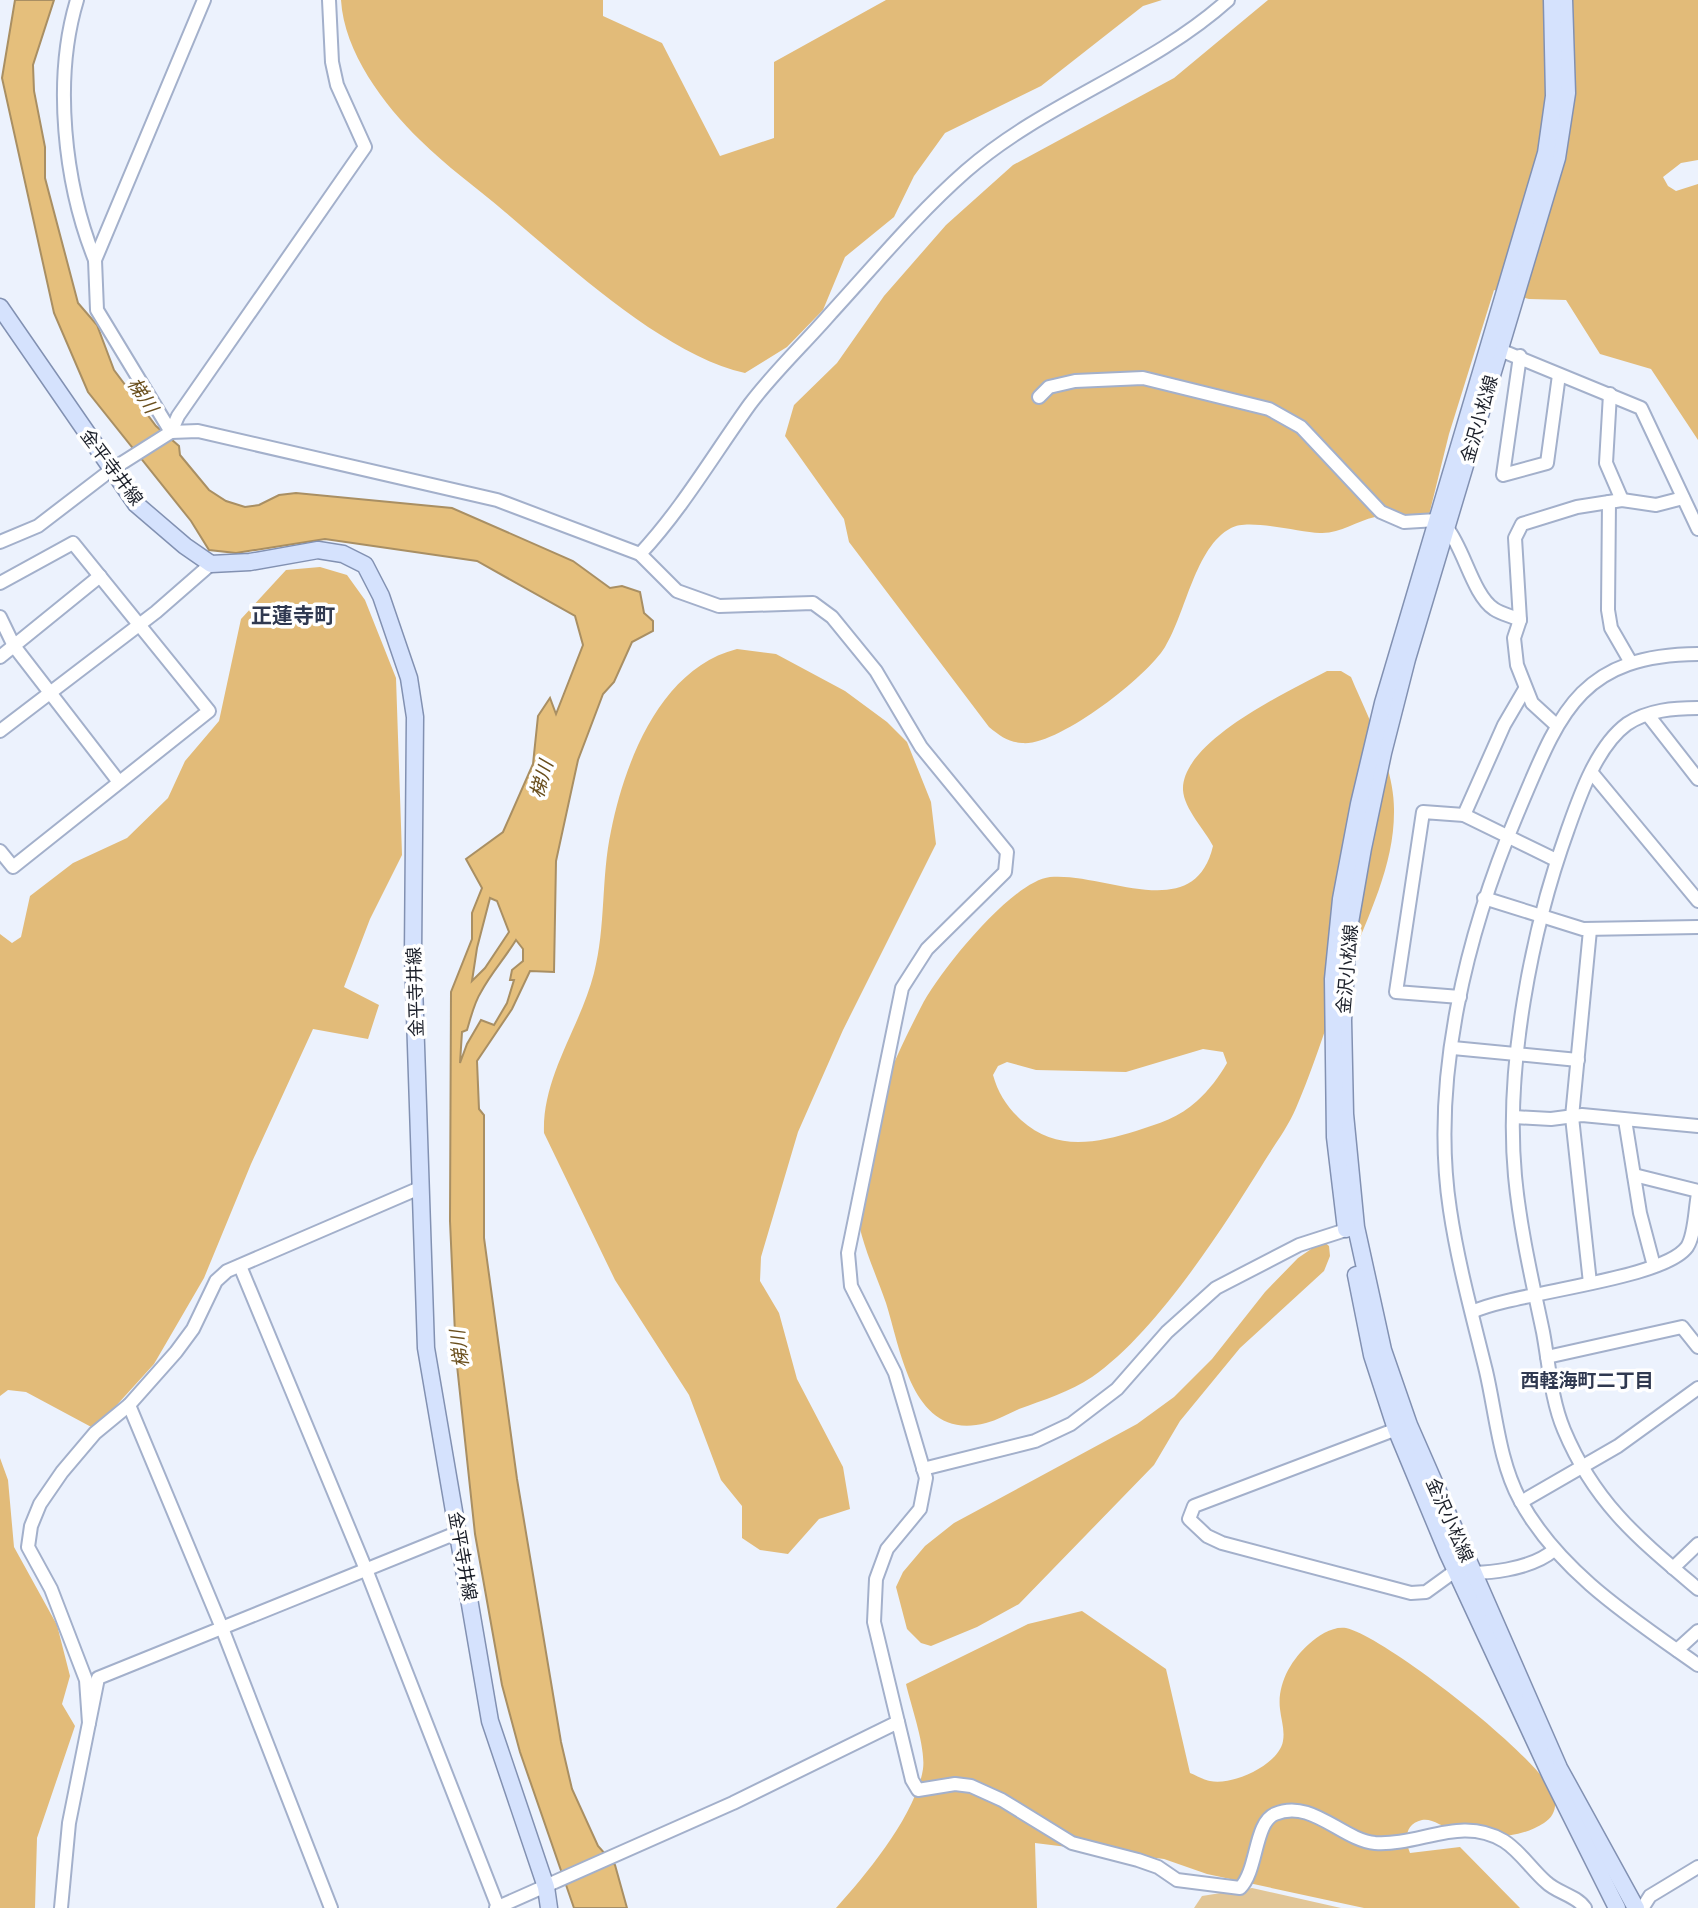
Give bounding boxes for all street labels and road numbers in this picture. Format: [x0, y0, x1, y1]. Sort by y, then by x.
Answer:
street label: 金沢小松線 [1456, 373, 1502, 465]
street label: 金平寺井線 [76, 424, 148, 510]
street label: 金沢小松線 [1332, 923, 1362, 1015]
street label: 金平寺井線 [402, 947, 428, 1037]
street label: 金沢小松線 [1421, 1474, 1479, 1566]
street label: 金平寺井線 [444, 1510, 482, 1602]

